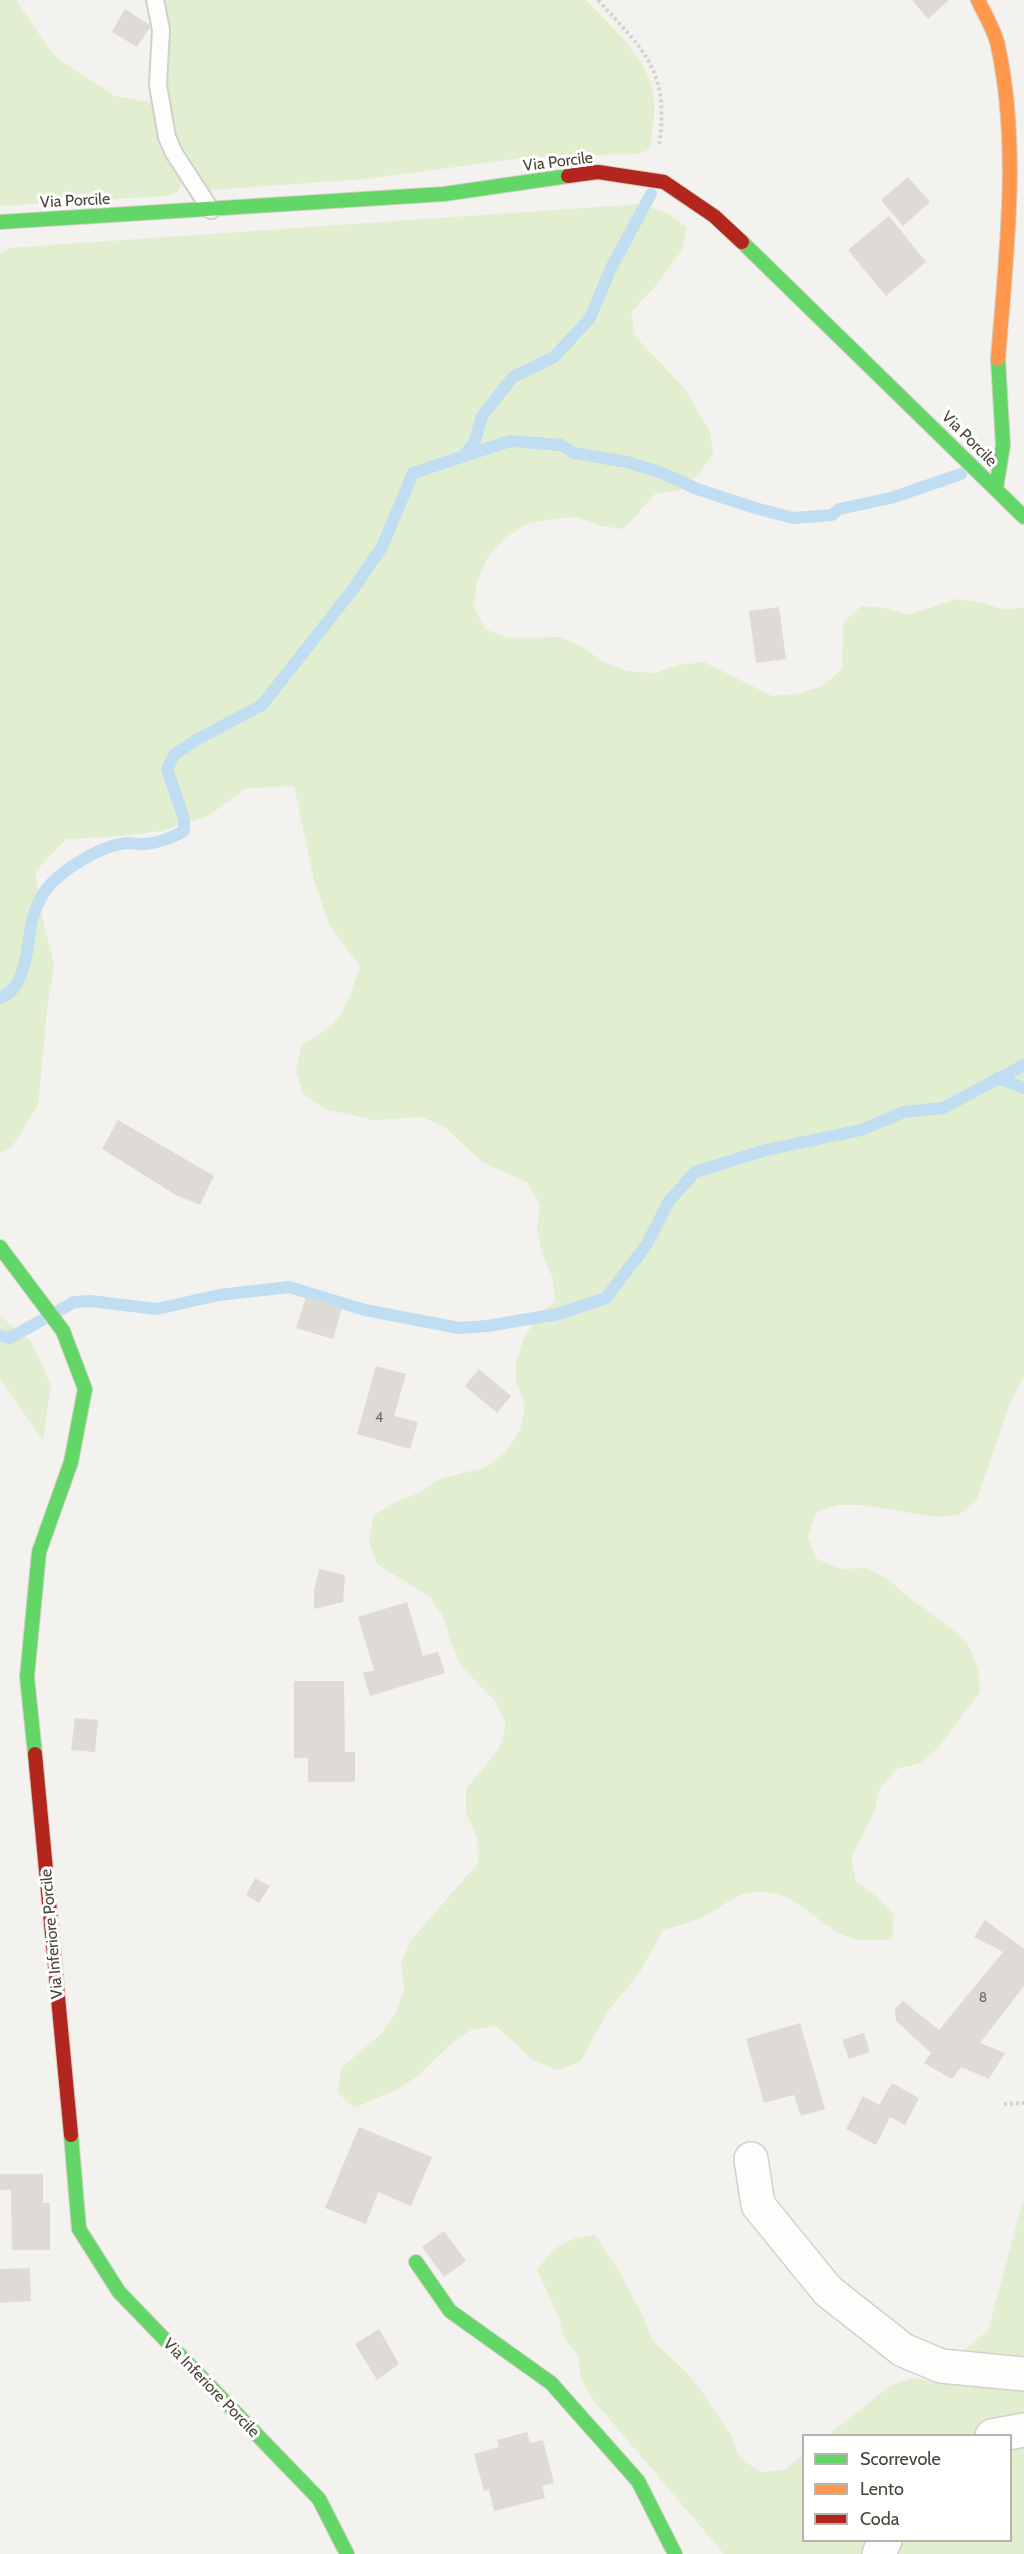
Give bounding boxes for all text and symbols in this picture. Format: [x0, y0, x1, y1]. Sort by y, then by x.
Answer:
street label: Via Porcile [522, 148, 594, 176]
street label: Via Porcile [39, 190, 111, 212]
street label: Via Porcile [937, 407, 1001, 471]
house number: 4 [375, 1410, 383, 1426]
street label: Via Inferiore Porcile [37, 1868, 67, 2000]
house number: 8 [979, 1990, 987, 2006]
street label: Via Inferiore Porcile [159, 2334, 263, 2442]
legend [802, 2434, 1012, 2542]
text: Scorrevole [860, 2448, 941, 2470]
text: Lento [860, 2478, 904, 2500]
text: Coda [860, 2508, 899, 2530]

